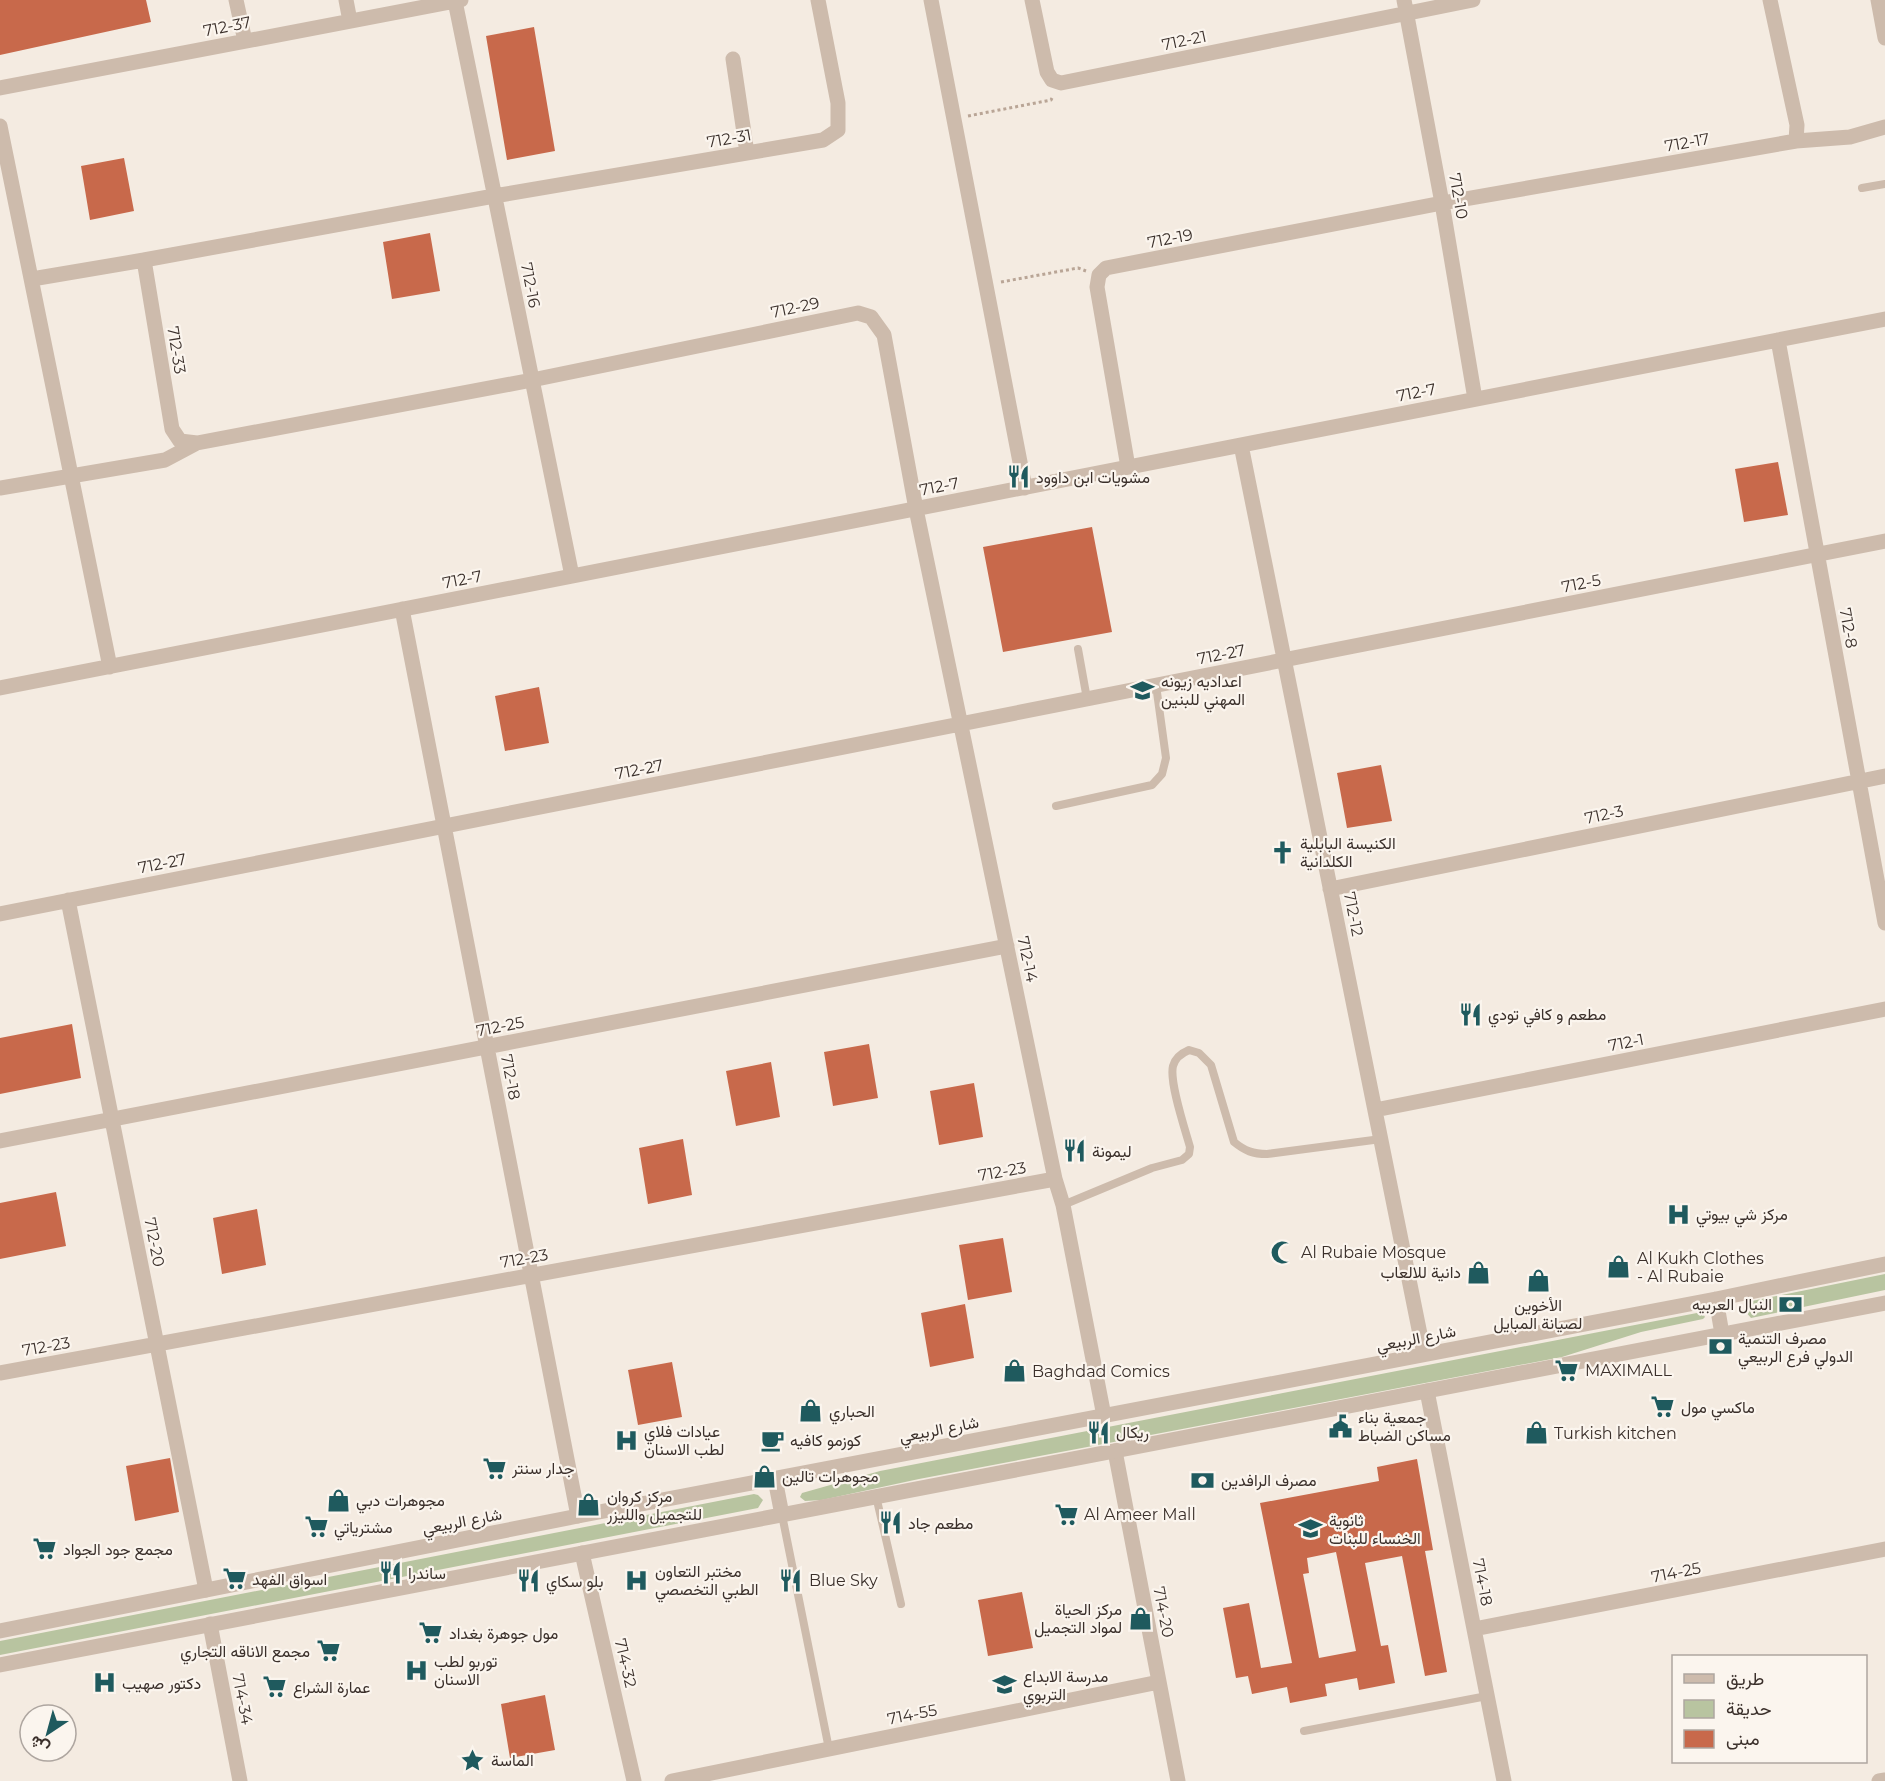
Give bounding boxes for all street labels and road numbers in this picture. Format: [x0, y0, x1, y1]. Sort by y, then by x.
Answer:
street label: 712-37 [202, 13, 253, 40]
street label: 712-21 [1160, 27, 1208, 54]
street label: 712-31 [705, 125, 753, 152]
street label: 712-17 [1663, 129, 1711, 156]
street label: 712-10 [1445, 172, 1472, 221]
street label: 712-19 [1146, 225, 1194, 252]
street label: 712-16 [517, 261, 544, 310]
street label: 712-29 [769, 293, 821, 322]
street label: 712-33 [163, 325, 190, 375]
street label: 712-7 [1395, 379, 1437, 406]
street label: 712-7 [918, 473, 960, 500]
street label: 712-7 [441, 566, 483, 593]
street label: 712-5 [1560, 570, 1602, 597]
street label: 712-8 [1836, 606, 1861, 650]
street label: 712-27 [1195, 641, 1247, 668]
street label: 712-27 [613, 756, 665, 783]
street label: 712-3 [1583, 801, 1625, 828]
street label: 712-27 [136, 850, 188, 877]
street label: 712-12 [1340, 890, 1367, 938]
street label: 712-14 [1013, 934, 1042, 984]
street label: 712-25 [475, 1013, 526, 1040]
street label: 712-1 [1607, 1030, 1646, 1055]
street label: 712-18 [497, 1053, 524, 1102]
street label: 712-23 [977, 1158, 1028, 1185]
street label: 712-20 [140, 1216, 169, 1268]
street label: 712-23 [499, 1245, 550, 1272]
street label: شارع الربيعي [1375, 1321, 1458, 1359]
street label: 712-23 [21, 1333, 72, 1360]
street label: شارع الربيعي [898, 1412, 981, 1450]
street label: شارع الربيعي [421, 1504, 504, 1542]
street label: 714-18 [1469, 1557, 1496, 1607]
street label: 714-25 [1650, 1558, 1703, 1587]
street label: 714-20 [1149, 1585, 1178, 1639]
street label: 714-32 [611, 1637, 640, 1690]
street label: 714-34 [228, 1672, 257, 1727]
street label: 714-55 [886, 1700, 939, 1729]

